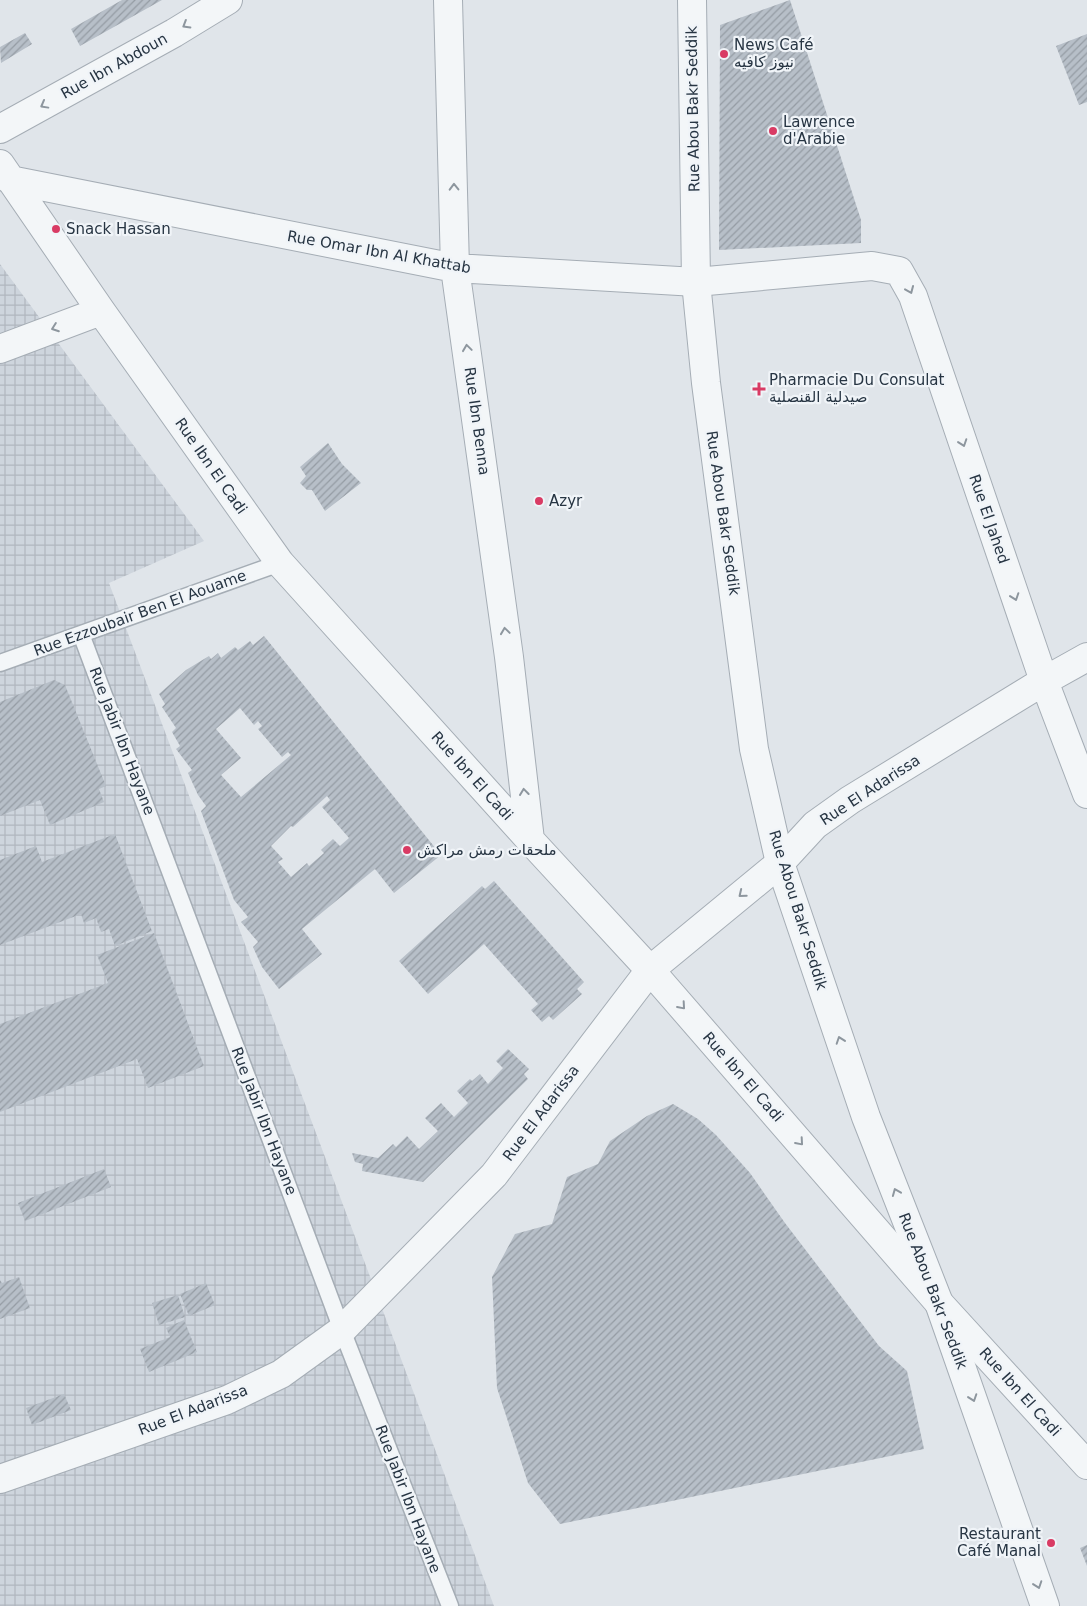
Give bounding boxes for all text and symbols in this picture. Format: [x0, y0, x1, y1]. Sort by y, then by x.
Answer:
one-way arrow [182, 19, 191, 29]
street label: Rue Abou Bakr Seddik [683, 25, 703, 192]
street label: Rue Ibn Abdoun [58, 29, 170, 103]
place label: News Café نيوز كافيه [734, 36, 813, 71]
marker: News Café نيوز كافيه [718, 48, 730, 60]
one-way arrow [40, 99, 49, 109]
place label: Lawrence d'Arabie [783, 113, 855, 148]
marker: Lawrence d'Arabie [767, 125, 779, 137]
one-way arrow [448, 182, 459, 190]
place label: Snack Hassan [66, 220, 171, 238]
marker: Snack Hassan [50, 223, 62, 235]
street label: Rue Omar Ibn Al Khattab [286, 227, 472, 277]
one-way arrow [904, 285, 914, 293]
one-way arrow [51, 322, 60, 332]
one-way arrow [462, 344, 473, 352]
street label: Rue Ibn Benna [460, 366, 494, 476]
place label: Pharmacie Du Consulat صيدلية القنصلية [769, 371, 945, 406]
marker: Pharmacie Du Consulat صيدلية القنصلية [753, 383, 765, 395]
street label: Rue Ibn El Cadi [171, 414, 251, 518]
street label: Rue Abou Bakr Seddik [703, 429, 744, 597]
one-way arrow [957, 438, 967, 447]
street label: Rue El Jahed [965, 472, 1013, 566]
place label: Azyr [549, 492, 583, 510]
marker: Azyr [533, 495, 545, 507]
street label: Rue Ezzoubair Ben El Aouame [31, 566, 249, 660]
one-way arrow [1009, 592, 1019, 601]
one-way arrow [500, 626, 511, 634]
street label: Rue Jabir Ibn Hayane [85, 664, 159, 818]
street label: Rue Ibn El Cadi [427, 728, 517, 824]
street label: Rue El Adarissa [817, 751, 923, 829]
one-way arrow [519, 788, 530, 796]
street label: Rue Abou Bakr Seddik [765, 828, 831, 992]
place label: ملحقات رمش مراكش [417, 841, 557, 859]
marker: ملحقات رمش مراكش [401, 844, 413, 856]
one-way arrow [739, 888, 748, 896]
one-way arrow [676, 1001, 685, 1010]
street label: Rue Ibn El Cadi [699, 1028, 787, 1126]
one-way arrow [835, 1036, 845, 1044]
street label: Rue Jabir Ibn Hayane [227, 1044, 301, 1198]
street label: Rue El Adarissa [499, 1061, 583, 1165]
one-way arrow [794, 1137, 803, 1146]
one-way arrow [891, 1188, 902, 1197]
street label: Rue Abou Bakr Seddik [895, 1210, 971, 1372]
street label: Rue Ibn El Cadi [975, 1344, 1065, 1440]
street label: Rue El Adarissa [136, 1381, 250, 1439]
one-way arrow [967, 1393, 977, 1402]
street label: Rue Jabir Ibn Hayane [371, 1422, 445, 1576]
place label: Restaurant Café Manal [957, 1525, 1041, 1560]
marker: Restaurant Café Manal [1045, 1537, 1057, 1549]
one-way arrow [1032, 1580, 1042, 1588]

